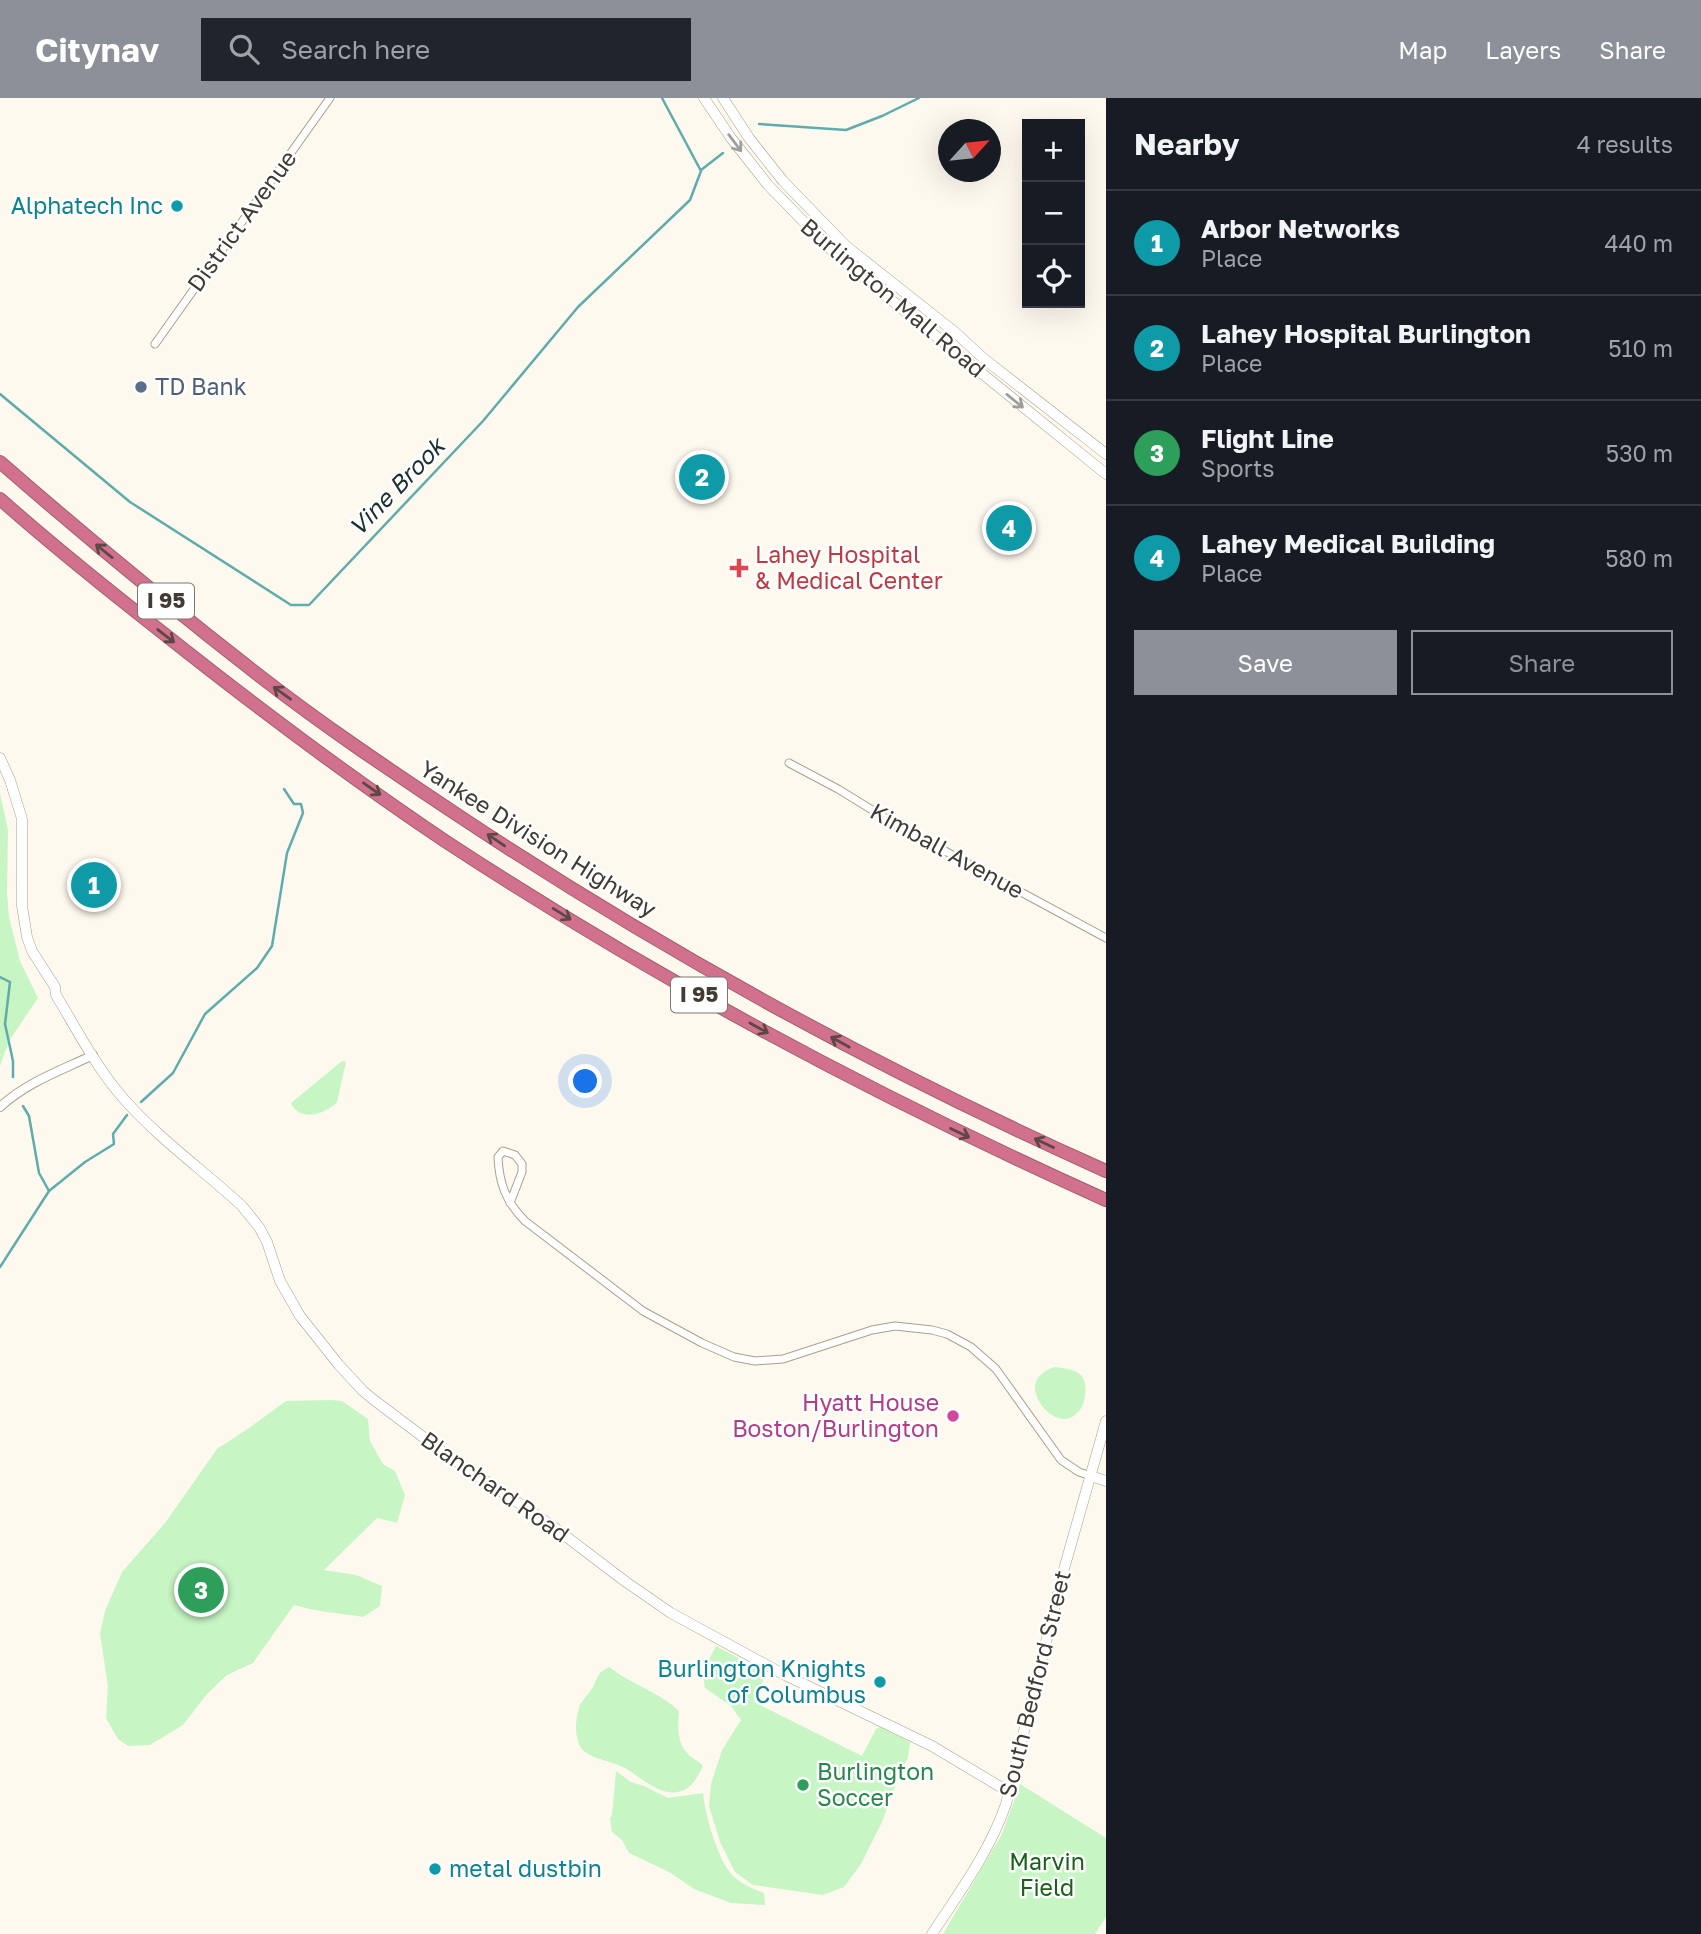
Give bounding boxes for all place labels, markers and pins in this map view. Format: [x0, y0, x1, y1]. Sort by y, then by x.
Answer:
place label: Alphatech Inc [11, 191, 163, 219]
marker: Alphatech Inc [169, 198, 185, 214]
place label: TD Bank [155, 372, 247, 400]
marker: TD Bank [133, 379, 149, 395]
pin: 2 [679, 451, 725, 503]
pin: 4 [986, 502, 1032, 554]
place label: Lahey Hospital & Medical Center [755, 540, 943, 594]
marker: Lahey Hospital & Medical Center [729, 558, 749, 578]
pin: 1 [71, 859, 117, 911]
place label: Hyatt House Boston/Burlington [732, 1388, 939, 1442]
marker: Hyatt House Boston/Burlington [945, 1408, 961, 1424]
pin: 3 [178, 1564, 224, 1616]
place label: Burlington Knights of Columbus [657, 1654, 866, 1708]
marker: Burlington Knights of Columbus [872, 1674, 888, 1690]
place label: Burlington Soccer [817, 1757, 934, 1811]
marker: Burlington Soccer [795, 1777, 811, 1793]
place label: metal dustbin [449, 1854, 602, 1882]
marker: metal dustbin [427, 1861, 443, 1877]

